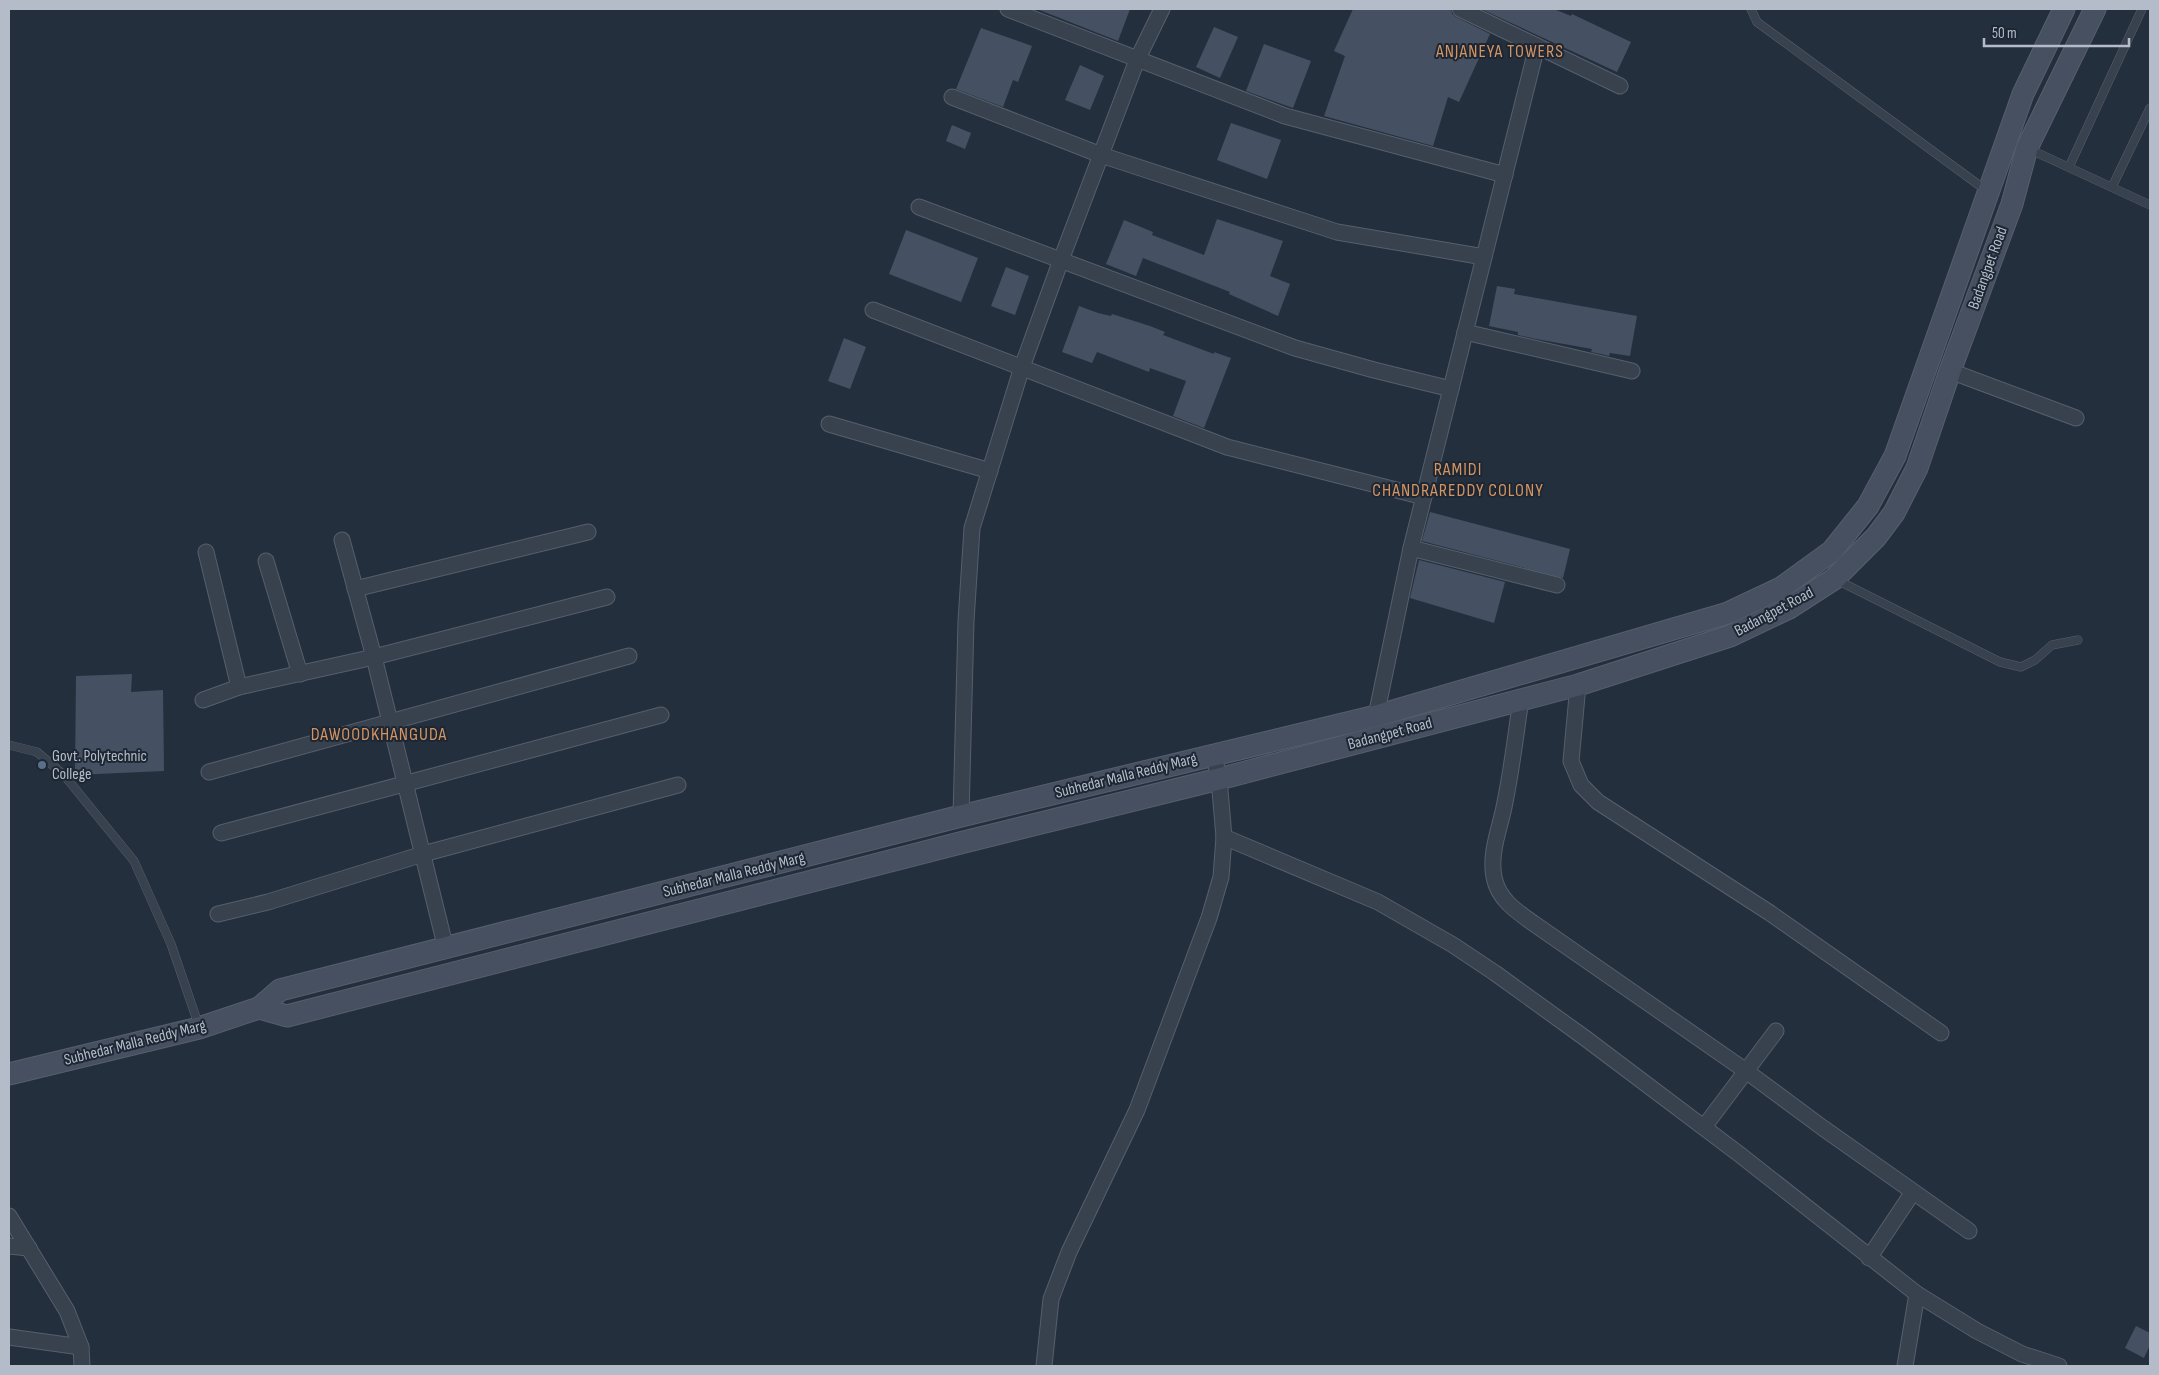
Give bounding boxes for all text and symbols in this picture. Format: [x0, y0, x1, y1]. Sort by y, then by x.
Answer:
scale bar [1984, 15, 2129, 47]
text: 50 m [1992, 24, 2017, 43]
district label: ANJANEYA TOWERS [1435, 41, 1564, 62]
street label: Badangpet Road [1964, 224, 2012, 312]
district label: RAMIDI CHANDRAREDDY COLONY [1372, 459, 1544, 501]
street label: Badangpet Road [1731, 583, 1817, 641]
street label: Badangpet Road [1346, 714, 1434, 754]
district label: DAWOODKHANGUDA [311, 724, 447, 745]
place label: Govt. Polytechnic College [52, 747, 147, 784]
street label: Subhedar Malla Reddy Marg [1053, 749, 1199, 803]
marker: Govt. Polytechnic College [36, 759, 48, 771]
street label: Subhedar Malla Reddy Marg [661, 848, 807, 902]
street label: Subhedar Malla Reddy Marg [62, 1016, 208, 1070]

